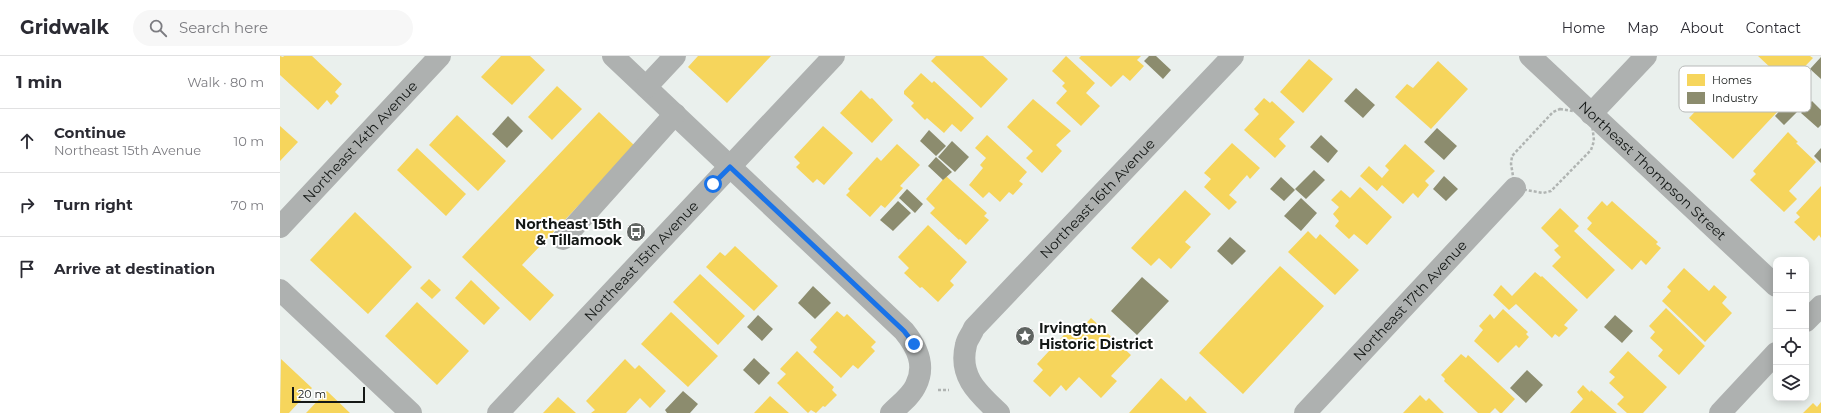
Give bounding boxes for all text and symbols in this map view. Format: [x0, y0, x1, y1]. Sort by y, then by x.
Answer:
search box [133, 10, 413, 46]
text: Gridwalk [20, 16, 109, 39]
icon: search [147, 17, 169, 39]
text: Search here [179, 18, 268, 37]
text: Home [1562, 19, 1605, 37]
text: Map [1627, 19, 1658, 37]
text: About [1680, 19, 1724, 37]
text: Contact [1746, 19, 1801, 37]
legend [1679, 66, 1811, 112]
text: 1 min [16, 72, 62, 92]
text: Homes [1712, 73, 1752, 87]
text: Walk · 80 m [187, 74, 264, 90]
street label: Northeast 14th Avenue [299, 77, 421, 206]
text: Industry [1712, 91, 1758, 105]
street label: Northeast Thompson Street [1575, 97, 1731, 244]
text: Continue [54, 123, 126, 142]
icon: ahead [16, 130, 38, 152]
text: 10 m [234, 133, 264, 149]
street label: Northeast 16th Avenue [1036, 135, 1159, 262]
text: Northeast 15th Avenue [54, 142, 201, 158]
route start [704, 175, 722, 193]
icon: right [16, 194, 38, 216]
text: Turn right [54, 195, 133, 214]
text: 70 m [231, 197, 264, 213]
street label: Northeast 15th Avenue [580, 197, 702, 325]
place label: Northeast 15th & Tillamook [515, 215, 623, 249]
bus stop icon: Northeast 15th & Tillamook [625, 221, 647, 243]
street label: Northeast 17th Avenue [1349, 236, 1471, 365]
map controls [1773, 257, 1809, 401]
button: + [1773, 257, 1809, 293]
icon: arrive [16, 258, 38, 280]
text: Arrive at destination [54, 259, 215, 278]
button: − [1773, 293, 1809, 329]
place label: Irvington Historic District [1039, 319, 1153, 353]
place icon: Irvington Historic District [1014, 325, 1036, 347]
button: locate [1773, 329, 1809, 365]
route end [905, 335, 923, 353]
button: layers [1773, 365, 1809, 401]
scale bar [292, 385, 365, 404]
text: 20 m [298, 387, 326, 401]

